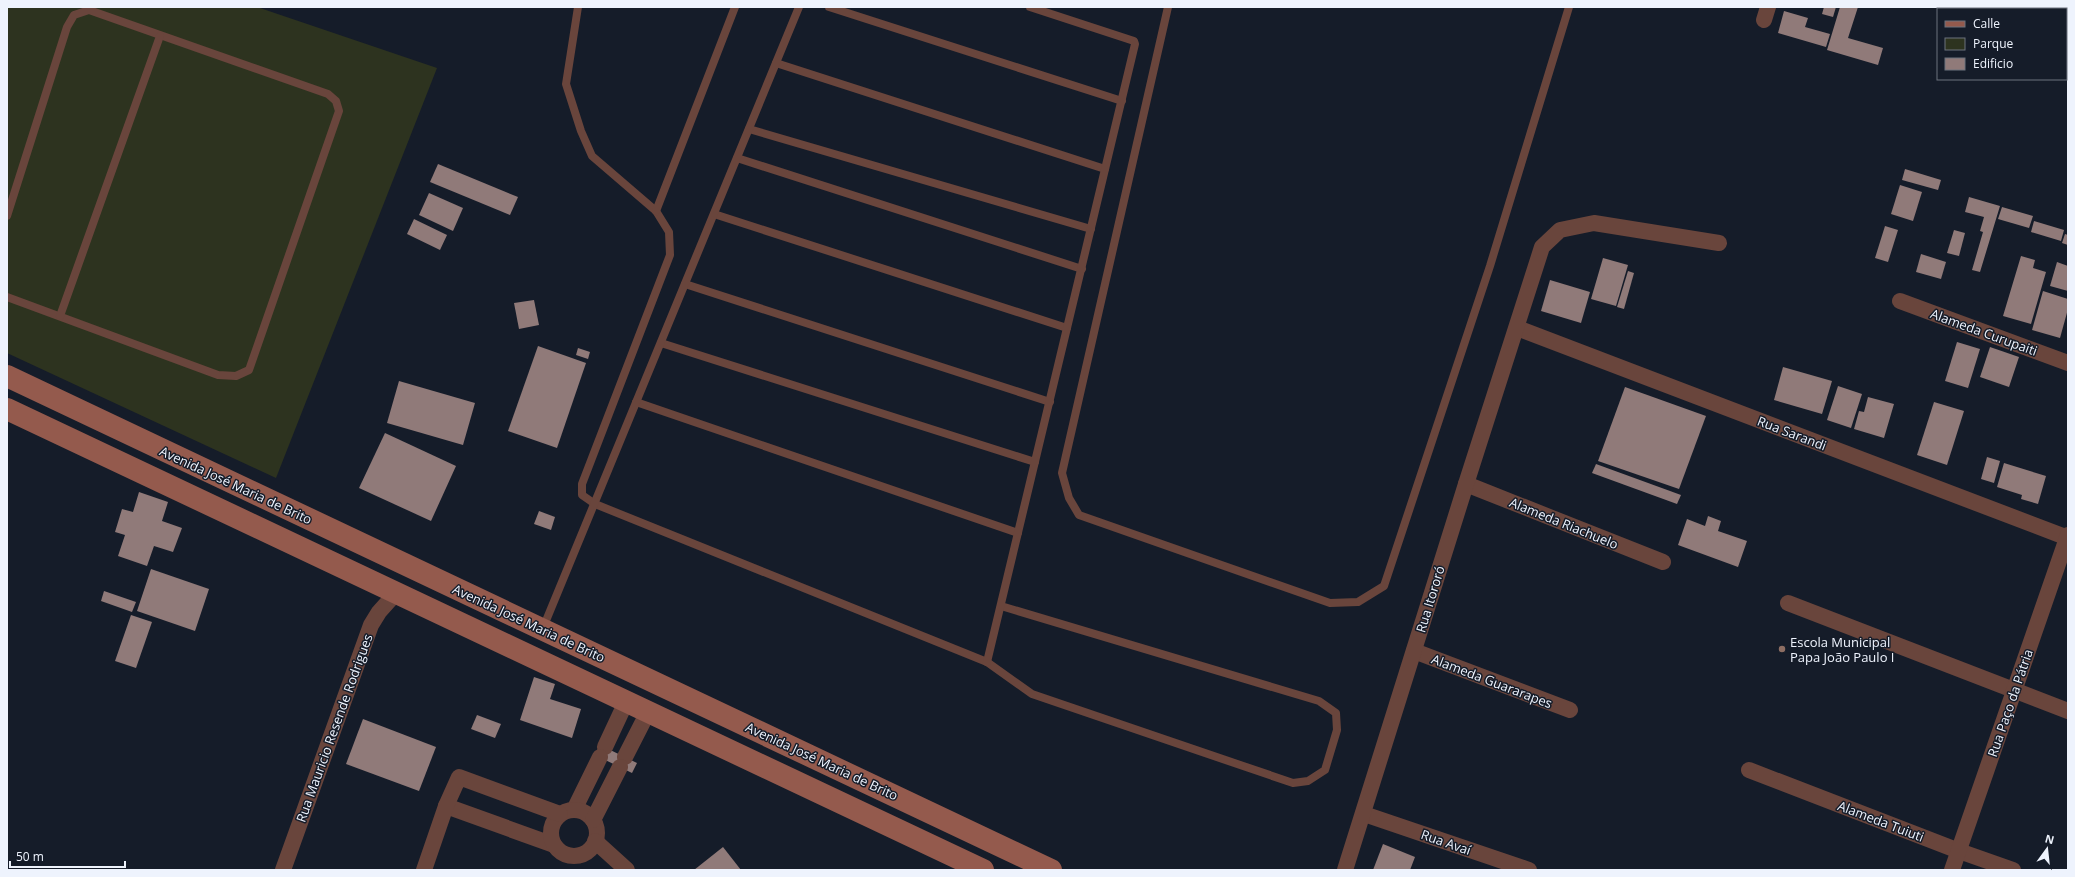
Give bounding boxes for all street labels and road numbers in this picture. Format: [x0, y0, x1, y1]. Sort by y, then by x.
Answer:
street label: Alameda Curupaiti [1928, 304, 2040, 360]
street label: Rua Sarandi [1755, 412, 1829, 454]
street label: Avenida José Maria de Brito [157, 442, 315, 528]
street label: Alameda Riachuelo [1507, 493, 1621, 553]
street label: Rua Itororó [1411, 563, 1449, 635]
street label: Avenida José Maria de Brito [450, 580, 608, 666]
street label: Rua Mauricio Resende Rodrigues [291, 631, 377, 825]
street label: Rua Paço da Pátria [1983, 647, 2037, 759]
street label: Alameda Guararapes [1429, 650, 1555, 712]
street label: Avenida José Maria de Brito [743, 718, 901, 804]
street label: Alameda Tuiuti [1835, 796, 1927, 846]
street label: Rua Avaí [1419, 825, 1474, 859]

